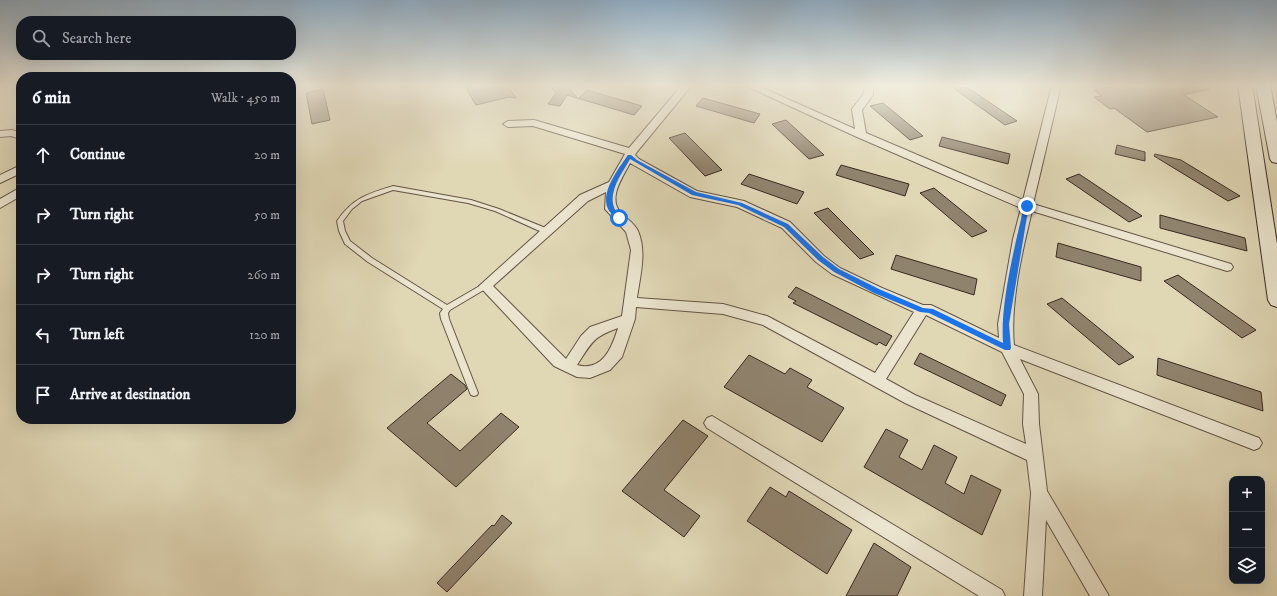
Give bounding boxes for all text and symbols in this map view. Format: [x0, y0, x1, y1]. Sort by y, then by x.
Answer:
search box [16, 16, 296, 60]
icon: search [30, 27, 52, 49]
text: Search here [62, 29, 131, 48]
text: 6 min [32, 87, 71, 109]
text: Walk · 450 m [211, 90, 280, 106]
icon: ahead [32, 144, 54, 166]
text: Continue [70, 145, 125, 164]
text: 20 m [254, 147, 280, 163]
route end [1018, 197, 1036, 215]
icon: right [32, 204, 54, 226]
text: Turn right [70, 205, 133, 224]
text: 50 m [254, 207, 280, 223]
route start [610, 209, 628, 227]
icon: right [32, 264, 54, 286]
text: Turn right [70, 265, 133, 284]
text: 260 m [247, 267, 280, 283]
icon: left [32, 324, 54, 346]
text: Turn left [70, 325, 124, 344]
text: 120 m [249, 327, 280, 343]
icon: arrive [32, 384, 54, 406]
text: Arrive at destination [70, 385, 190, 404]
map controls [1229, 476, 1265, 584]
button: + [1229, 476, 1265, 512]
button: − [1229, 512, 1265, 548]
button: layers [1229, 548, 1265, 584]

